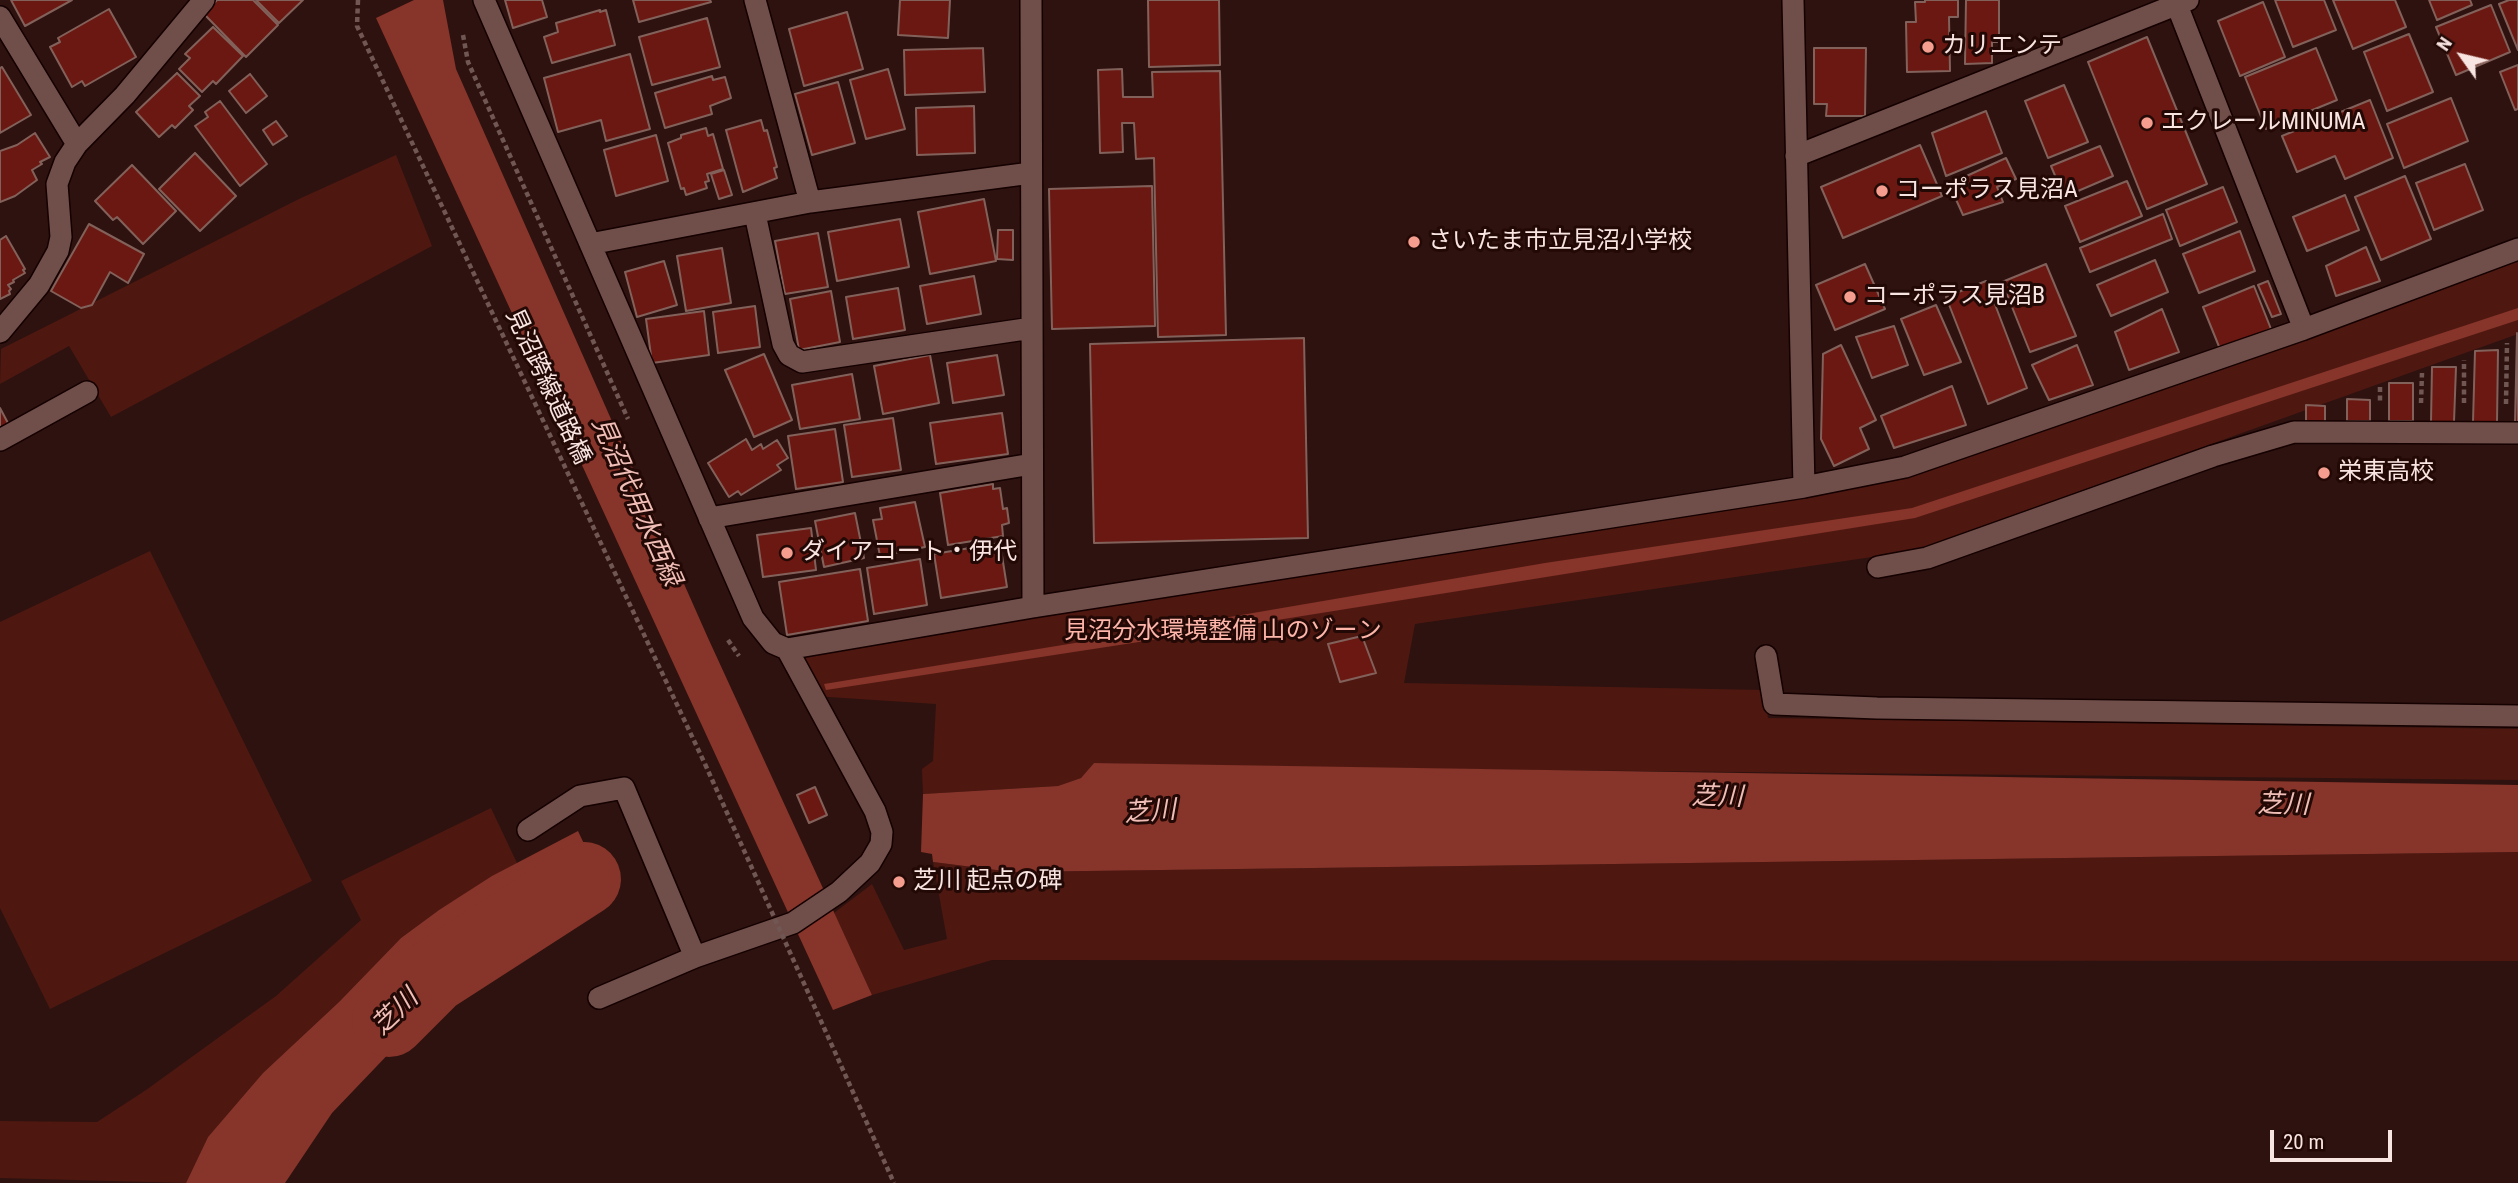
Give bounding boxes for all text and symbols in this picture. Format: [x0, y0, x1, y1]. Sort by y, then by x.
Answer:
north arrow [2427, 21, 2497, 91]
place label: カリエンテ [1942, 33, 2062, 61]
text: N [2431, 33, 2457, 55]
marker: カリエンテ [1920, 39, 1936, 55]
place label: エクレールMINUMA [2161, 109, 2366, 137]
marker: エクレールMINUMA [2139, 115, 2155, 131]
place label: コーポラス見沼A [1896, 177, 2078, 205]
marker: コーポラス見沼A [1874, 183, 1890, 199]
place label: さいたま市立見沼小学校 [1428, 228, 1692, 256]
marker: さいたま市立見沼小学校 [1406, 234, 1422, 250]
place label: コーポラス見沼B [1864, 283, 2045, 311]
marker: コーポラス見沼B [1842, 289, 1858, 305]
street label: 見沼跨線道路橋 [498, 305, 596, 469]
water label: 見沼代用水西緑 [584, 413, 686, 591]
place label: 栄東高校 [2338, 459, 2434, 487]
marker: 栄東高校 [2316, 465, 2332, 481]
place label: ダイアコート・伊代 [801, 539, 1017, 567]
marker: ダイアコート・伊代 [779, 545, 795, 561]
park label: 見沼分水環境整備 山のゾーン [1064, 618, 1382, 646]
water label: 芝川 [1691, 782, 1743, 814]
water label: 芝川 [2257, 790, 2309, 822]
water label: 芝川 [1123, 796, 1177, 830]
place label: 芝川 起点の碑 [913, 868, 1063, 896]
marker: 芝川 起点の碑 [891, 874, 907, 890]
water label: 芝川 [366, 984, 426, 1042]
scale bar [2273, 1116, 2396, 1160]
text: 20 m [2283, 1130, 2324, 1154]

